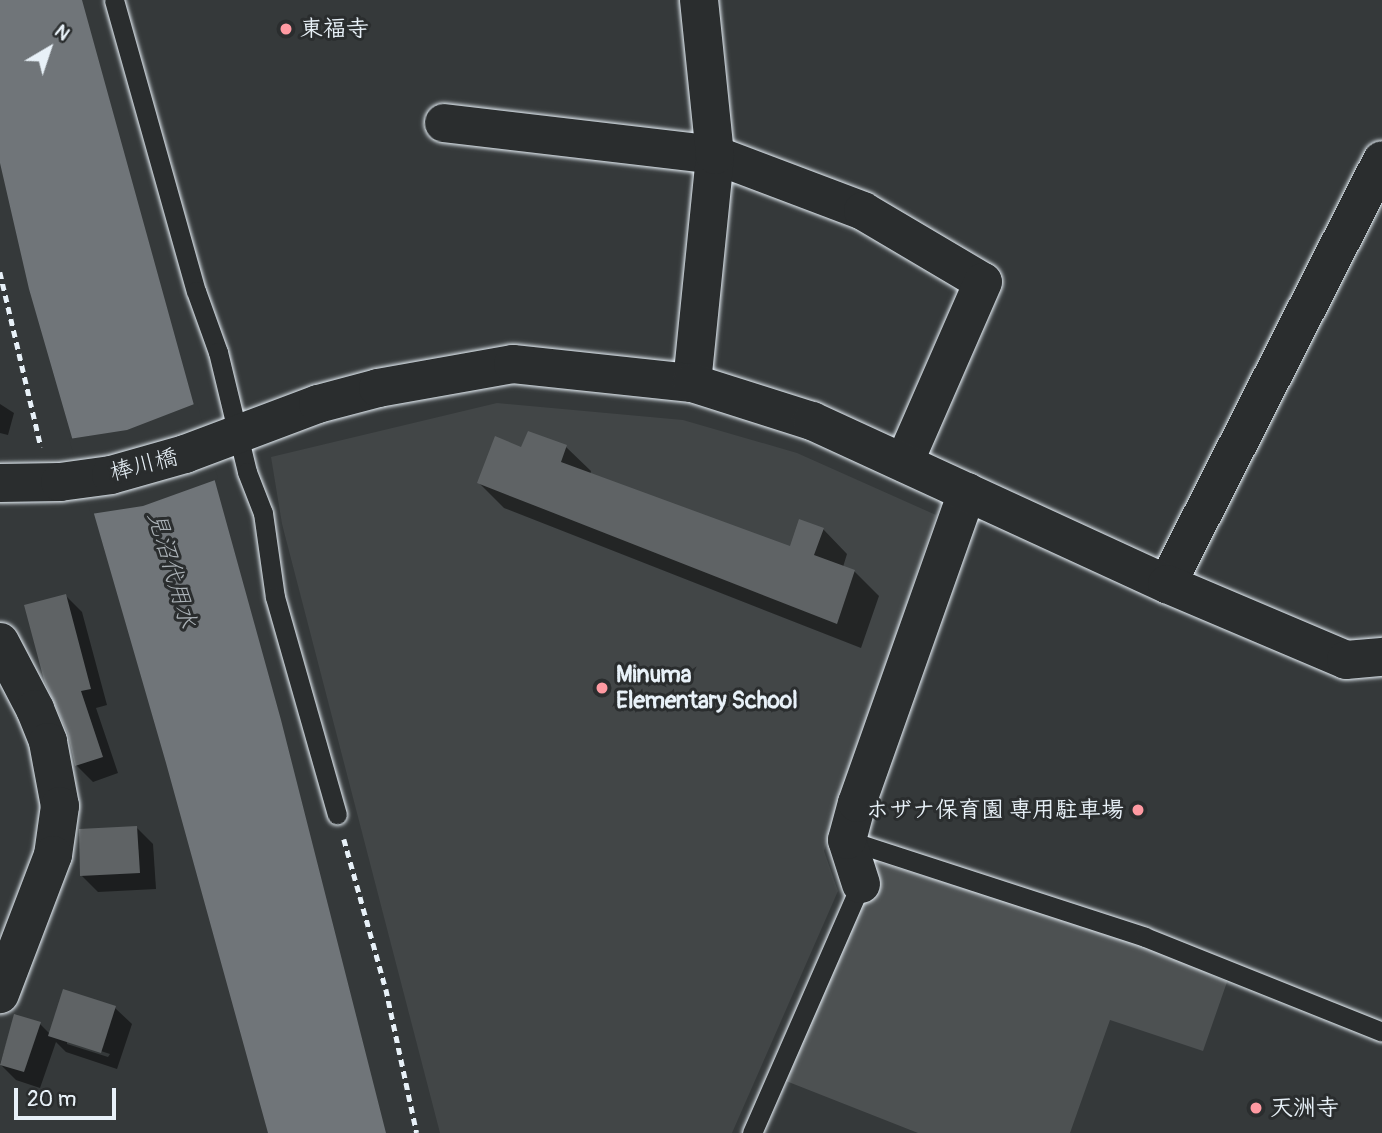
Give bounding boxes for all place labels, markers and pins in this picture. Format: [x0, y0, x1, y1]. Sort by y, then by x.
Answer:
place label: 東福寺 [300, 15, 369, 43]
marker: 東福寺 [278, 21, 294, 37]
place label: Minuma Elementary School [616, 661, 798, 715]
marker: Minuma Elementary School [594, 680, 610, 696]
place label: ホザナ保育園 専用駐車場 [866, 796, 1124, 824]
marker: ホザナ保育園 専用駐車場 [1130, 802, 1146, 818]
place label: 天洲寺 [1270, 1094, 1339, 1122]
marker: 天洲寺 [1248, 1100, 1264, 1116]

